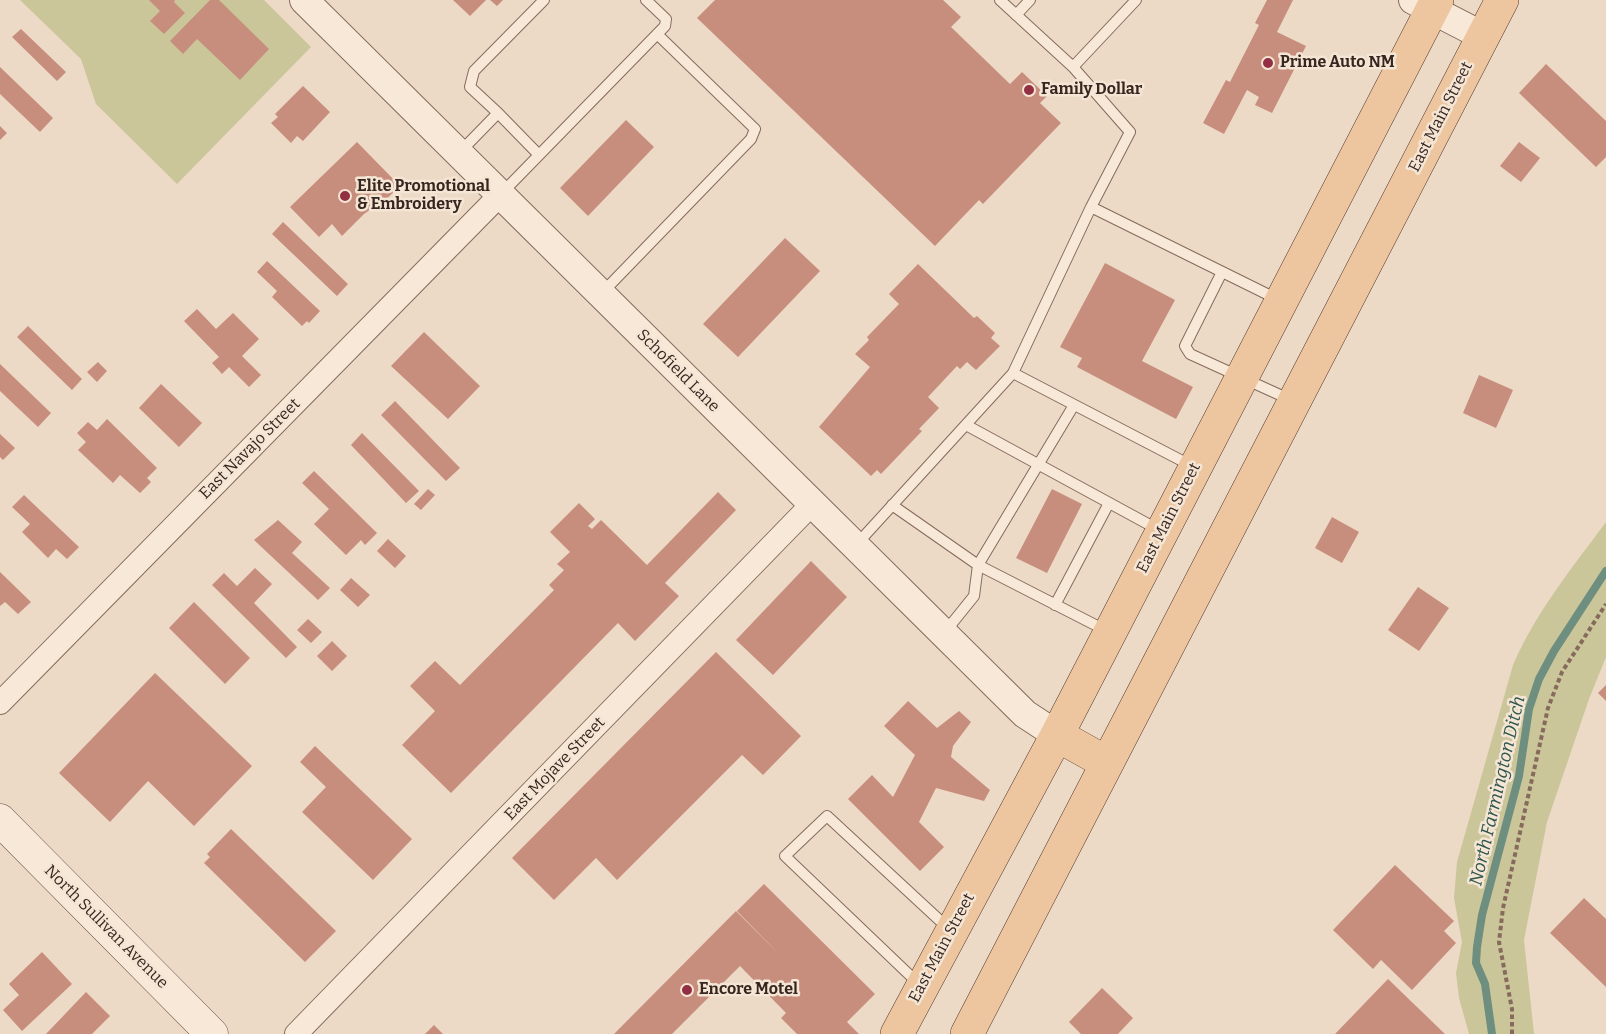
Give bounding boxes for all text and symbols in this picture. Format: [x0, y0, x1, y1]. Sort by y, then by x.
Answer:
place label: Prime Auto NM [1280, 53, 1395, 73]
marker: Prime Auto NM [1261, 56, 1275, 70]
street label: East Main Street [1405, 59, 1477, 175]
place label: Family Dollar [1041, 80, 1142, 100]
marker: Family Dollar [1022, 83, 1036, 97]
place label: Elite Promotional & Embroidery [357, 177, 490, 215]
marker: Elite Promotional & Embroidery [338, 189, 352, 203]
street label: Schofield Lane [633, 326, 723, 416]
street label: East Navajo Street [196, 395, 304, 503]
street label: East Main Street [1133, 460, 1205, 576]
water label: North Farmington Ditch [1466, 694, 1530, 888]
street label: East Mojave Street [501, 713, 609, 825]
street label: North Sullivan Avenue [40, 861, 172, 993]
street label: East Main Street [905, 890, 979, 1006]
place label: Encore Motel [699, 980, 798, 1000]
marker: Encore Motel [680, 983, 694, 997]

